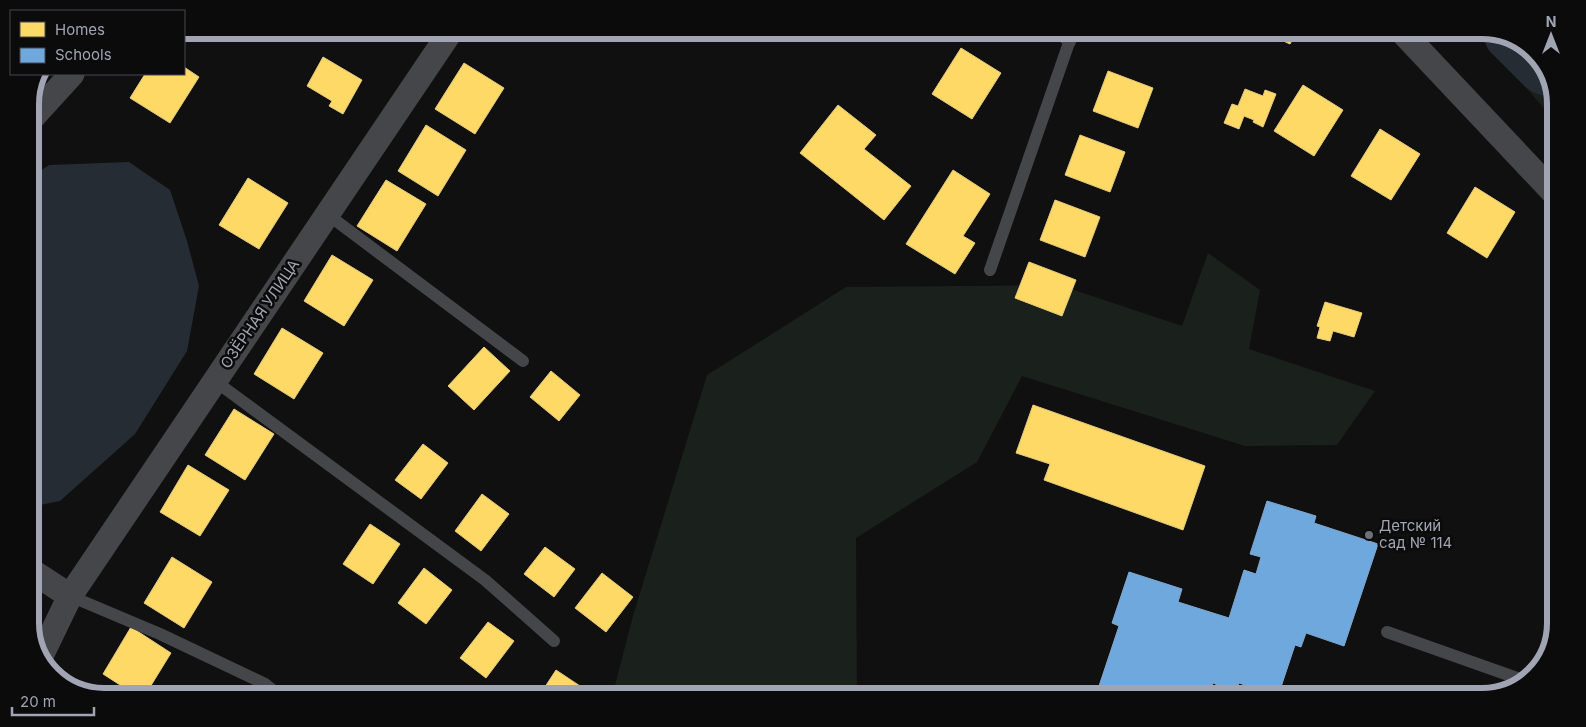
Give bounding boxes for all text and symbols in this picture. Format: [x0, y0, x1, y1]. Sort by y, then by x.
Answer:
legend [10, 10, 185, 75]
north arrow [1526, 10, 1576, 60]
text: N [1546, 13, 1556, 30]
text: Homes [55, 20, 105, 39]
text: Schools [55, 45, 112, 64]
street label: ОЗЁРНАЯ УЛИЦА [216, 255, 303, 372]
place label: Детский сад № 114 [1379, 516, 1452, 552]
marker: Детский сад № 114 [1363, 529, 1375, 541]
scale bar [12, 684, 95, 716]
text: 20 m [20, 692, 56, 711]

